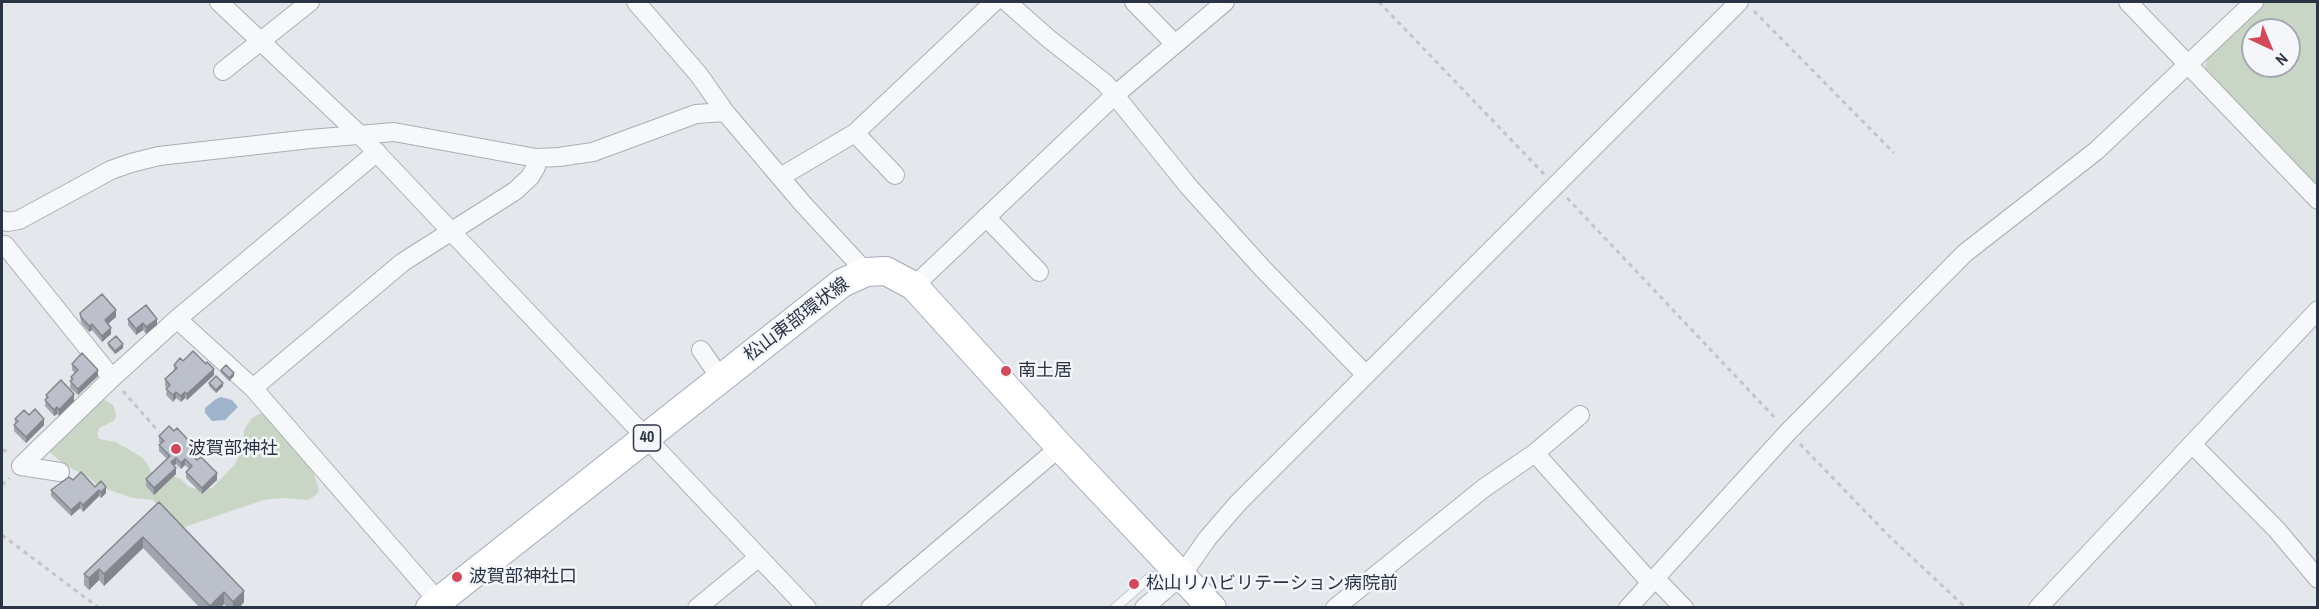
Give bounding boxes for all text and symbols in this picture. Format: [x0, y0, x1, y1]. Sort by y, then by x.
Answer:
north arrow [2241, 18, 2301, 78]
text: N [2271, 48, 2293, 71]
street label: 松山東部環状線 [740, 273, 854, 367]
place label: 南土居 [1018, 360, 1072, 382]
marker: 南土居 [999, 364, 1013, 378]
road number: 40 [634, 425, 660, 451]
place label: 波賀部神社 [188, 438, 278, 460]
marker: 波賀部神社 [169, 442, 183, 456]
place label: 波賀部神社口 [469, 566, 577, 588]
marker: 波賀部神社口 [450, 570, 464, 584]
place label: 松山リハビリテーション病院前 [1146, 573, 1398, 595]
marker: 松山リハビリテーション病院前 [1127, 577, 1141, 591]

